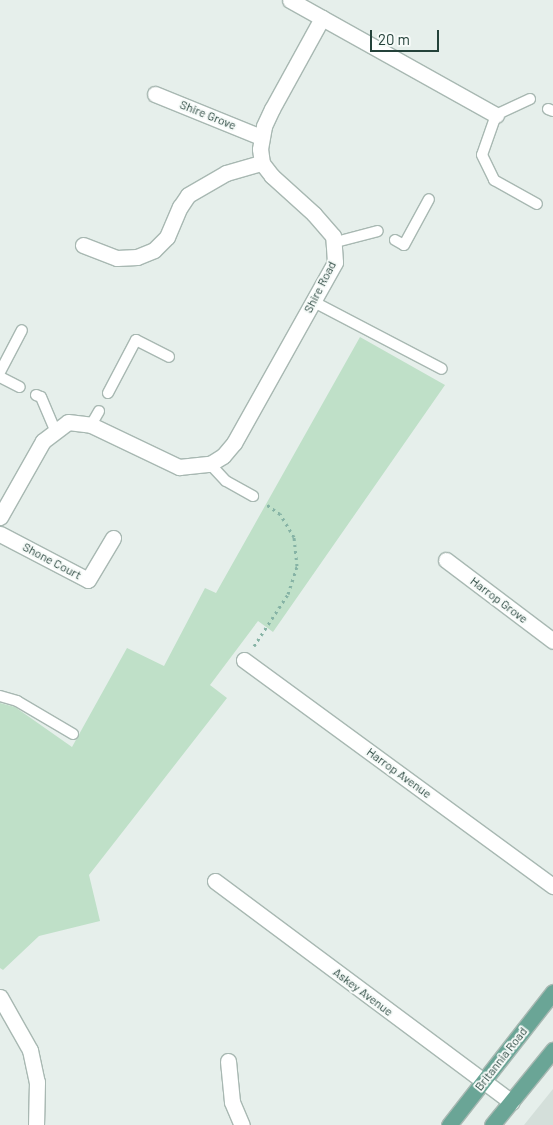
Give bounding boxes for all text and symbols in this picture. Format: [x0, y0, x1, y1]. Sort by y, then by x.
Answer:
scale bar [373, 20, 442, 52]
text: 20 m [378, 30, 410, 48]
street label: Shire Grove [178, 97, 238, 133]
street label: Shire Road [301, 259, 339, 315]
street label: Shone Court [20, 540, 84, 582]
street label: Harrop Grove [467, 574, 531, 626]
street label: Harrop Avenue [364, 745, 434, 801]
street label: Askey Avenue [330, 965, 396, 1019]
street label: Britannia Road [472, 1024, 530, 1094]

